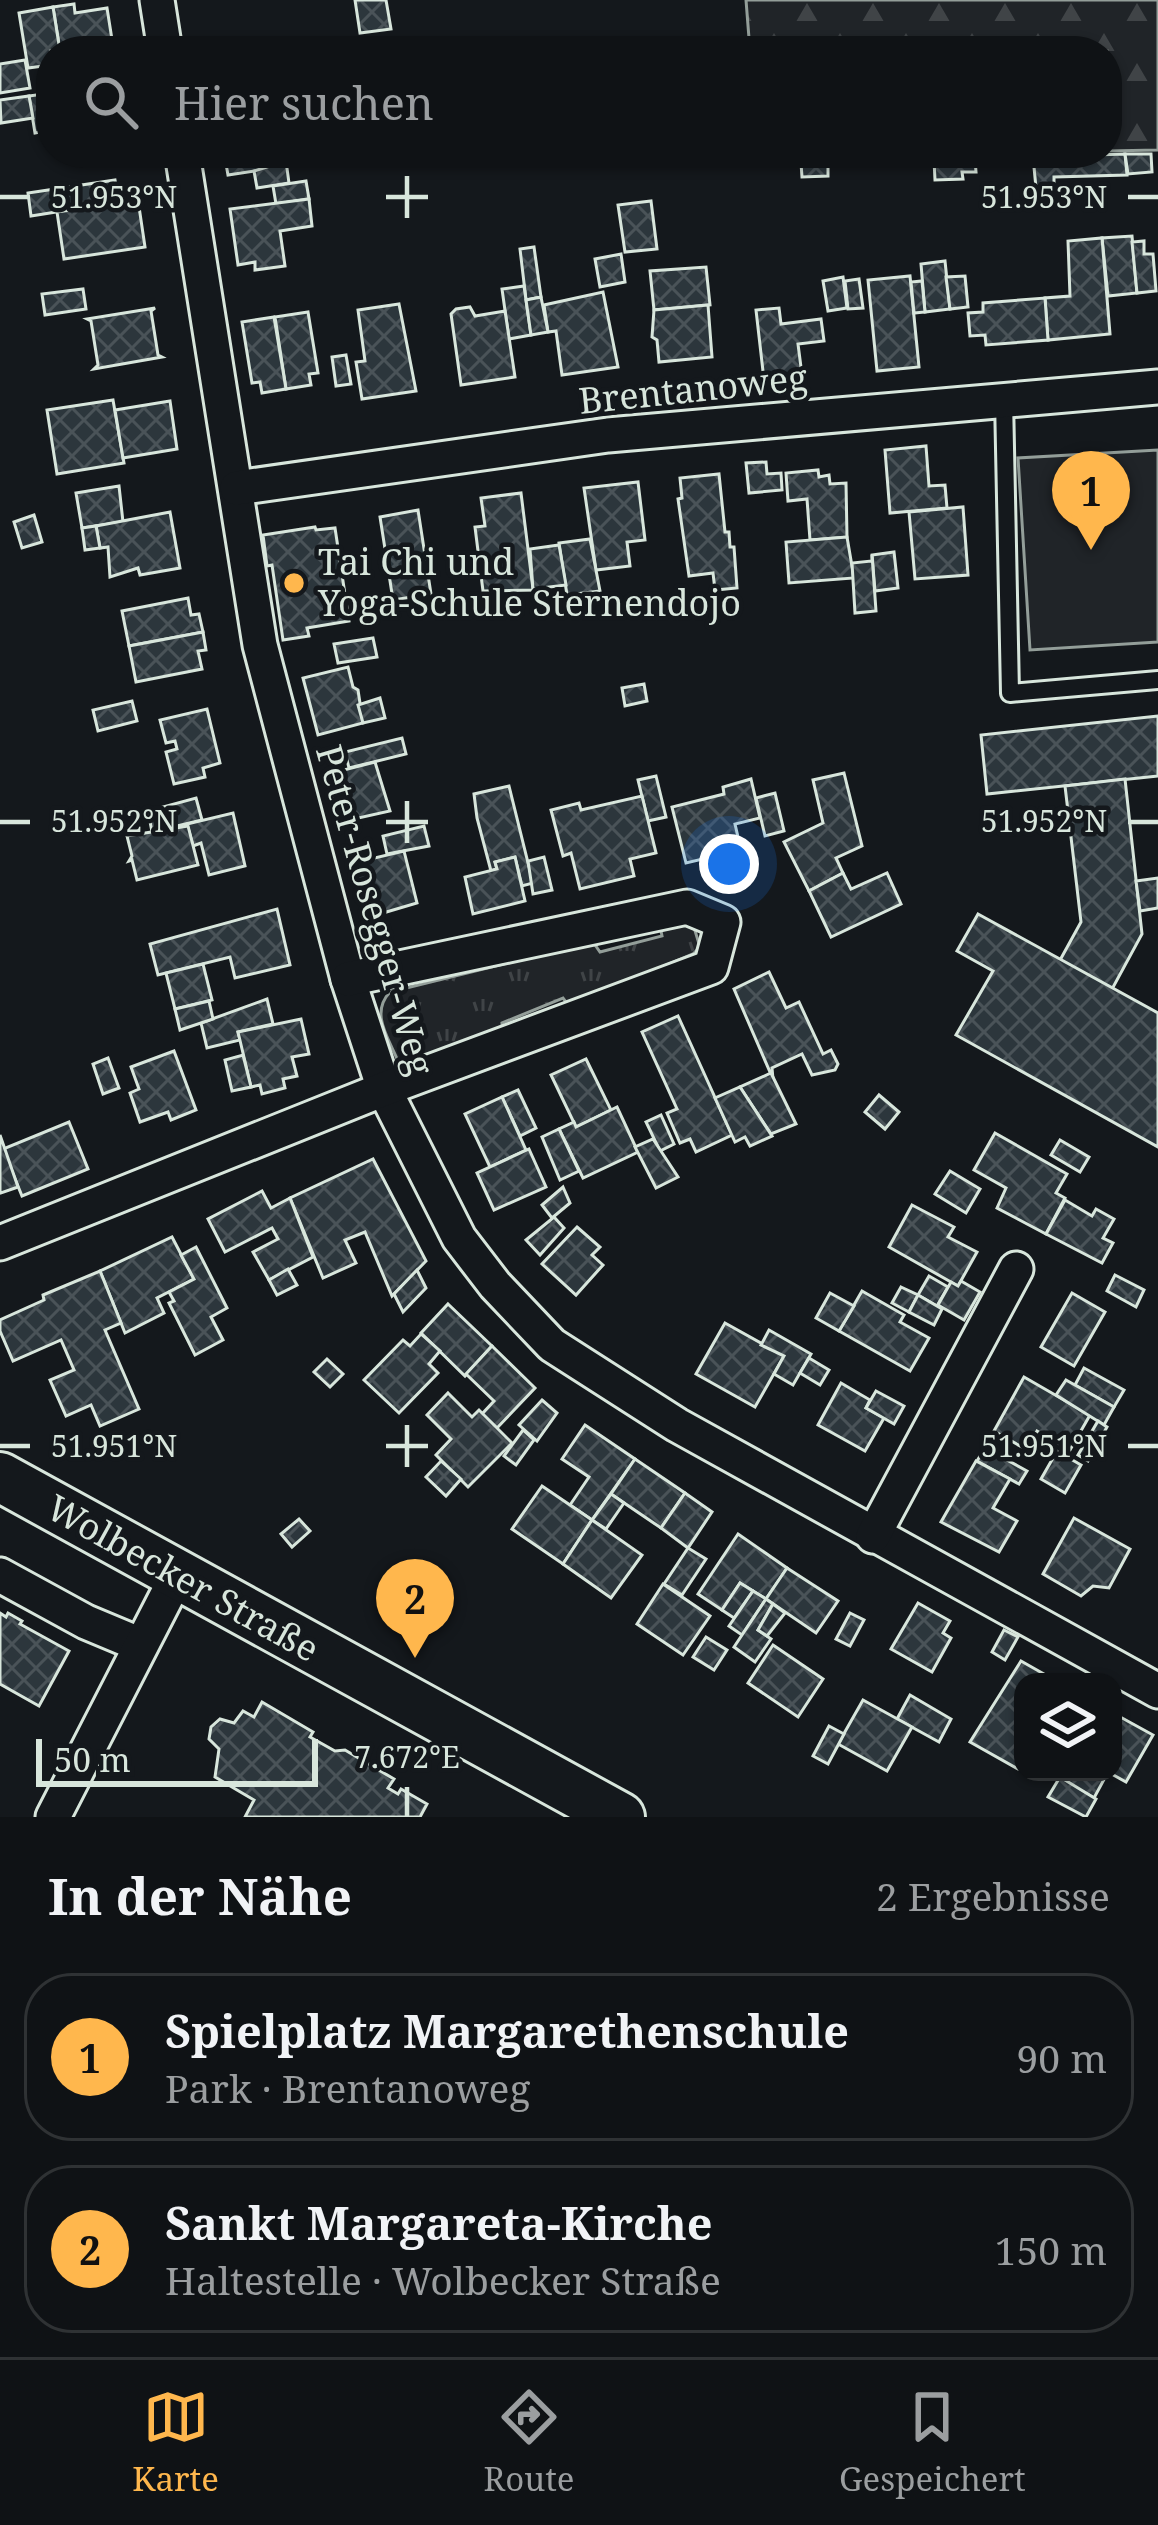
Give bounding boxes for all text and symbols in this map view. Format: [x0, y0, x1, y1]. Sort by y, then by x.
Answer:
search box [36, 36, 1122, 168]
icon: search [78, 69, 144, 135]
text: Hier suchen [174, 72, 434, 133]
text: 51.953°N [51, 176, 177, 217]
text: 51.953°N [981, 176, 1107, 217]
street label: Brentanoweg [576, 352, 810, 425]
pin: 1 [1052, 451, 1130, 550]
place label: Tai Chi und Yoga-Schule Sternendojo [317, 537, 741, 627]
marker: Tai Chi und Yoga-Schule Sternendojo [281, 570, 307, 596]
street label: Peter-Rosegger-Weg [305, 739, 446, 1081]
text: 51.952°N [51, 800, 177, 841]
text: 51.952°N [981, 800, 1107, 841]
your location [699, 834, 759, 894]
text: 51.951°N [51, 1425, 177, 1466]
text: 51.951°N [981, 1425, 1107, 1466]
street label: Wolbecker Straße [39, 1482, 328, 1673]
pin: 2 [376, 1559, 454, 1658]
map controls [1014, 1673, 1122, 1781]
button: layers [1014, 1673, 1122, 1781]
scale bar [36, 1733, 318, 1786]
text: 7.672°E [354, 1736, 460, 1777]
text: 50 m [54, 1737, 131, 1782]
text: In der Nähe [48, 1860, 352, 1930]
text: 2 Ergebnisse [876, 1869, 1110, 1922]
text: Spielplatz Margarethenschule [165, 2000, 849, 2061]
text: 1 [79, 2031, 101, 2084]
text: 90 m [1016, 2031, 1107, 2084]
text: Park · Brentanoweg [165, 2061, 530, 2114]
text: Sankt Margareta-Kirche [165, 2192, 713, 2253]
text: 2 [79, 2223, 101, 2276]
text: 150 m [995, 2223, 1107, 2276]
text: Haltestelle · Wolbecker Straße [165, 2253, 721, 2306]
tab: Karte [132, 2384, 219, 2501]
tab: Route [483, 2384, 574, 2501]
tab: Gespeichert [839, 2384, 1026, 2501]

